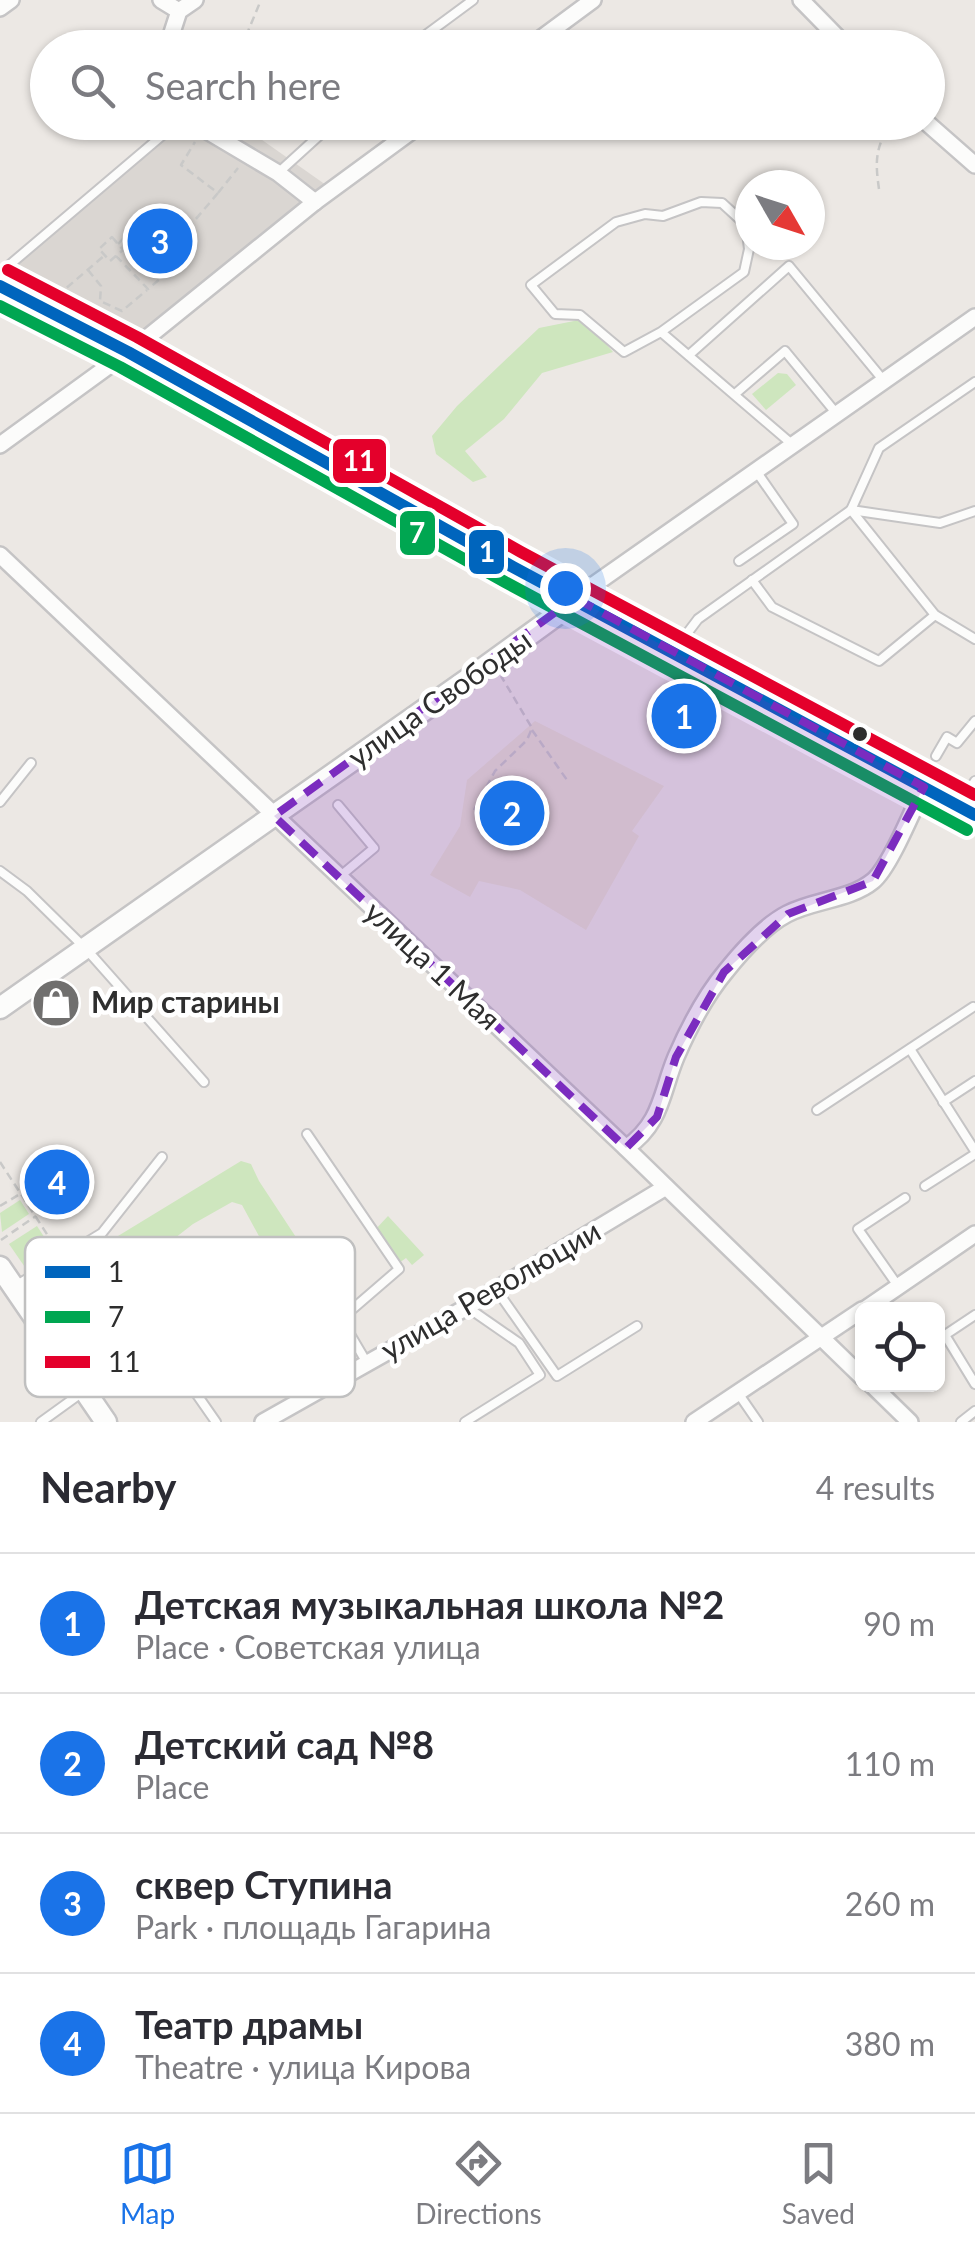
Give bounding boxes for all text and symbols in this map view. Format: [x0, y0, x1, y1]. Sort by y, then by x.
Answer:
search box [30, 30, 945, 140]
icon: search [65, 58, 120, 113]
text: Search here [145, 62, 341, 108]
north arrow [735, 170, 825, 260]
pin: 3 [128, 204, 192, 278]
line badge: 11 [331, 437, 388, 485]
text: 11 [343, 443, 375, 477]
line badge: 7 [398, 509, 437, 557]
text: 7 [409, 515, 425, 549]
line badge: 1 [467, 528, 506, 576]
text: 1 [479, 534, 495, 568]
your location [540, 563, 591, 614]
street label: улица Свободы [340, 621, 538, 774]
pin: 1 [652, 678, 716, 754]
unlabelled marker [850, 724, 870, 744]
pin: 2 [480, 776, 544, 850]
street label: улица 1 Мая [358, 893, 508, 1036]
shop icon: Мир старины [30, 977, 82, 1029]
place label: Мир старины [91, 983, 280, 1019]
pin: 4 [24, 1144, 90, 1220]
street label: улица Революции [374, 1212, 606, 1367]
legend [25, 1237, 355, 1397]
text: 1 [108, 1254, 124, 1288]
text: 7 [108, 1299, 124, 1333]
map controls [855, 1302, 945, 1392]
button: locate [855, 1302, 945, 1392]
text: 11 [108, 1344, 140, 1378]
text: Nearby [40, 1462, 177, 1512]
text: 4 results [816, 1468, 935, 1507]
text: Детская музыкальная школа №2 [135, 1581, 724, 1627]
text: 1 [63, 1604, 82, 1643]
text: 90 m [863, 1604, 935, 1643]
text: Place · Советская улица [135, 1627, 481, 1666]
text: Детский сад №8 [135, 1721, 434, 1767]
text: 2 [63, 1744, 82, 1783]
text: 110 m [845, 1744, 935, 1783]
text: Place [135, 1767, 209, 1806]
text: сквер Ступина [135, 1861, 393, 1907]
text: 3 [63, 1884, 82, 1923]
text: 260 m [845, 1884, 935, 1923]
text: Park · площадь Гагарина [135, 1907, 492, 1946]
text: Театр драмы [135, 2001, 363, 2047]
text: 4 [63, 2024, 82, 2063]
text: 380 m [845, 2024, 935, 2063]
text: Theatre · улица Кирова [135, 2047, 471, 2086]
tab: Map [120, 2136, 175, 2230]
tab: Directions [415, 2136, 542, 2230]
tab: Saved [782, 2136, 855, 2230]

